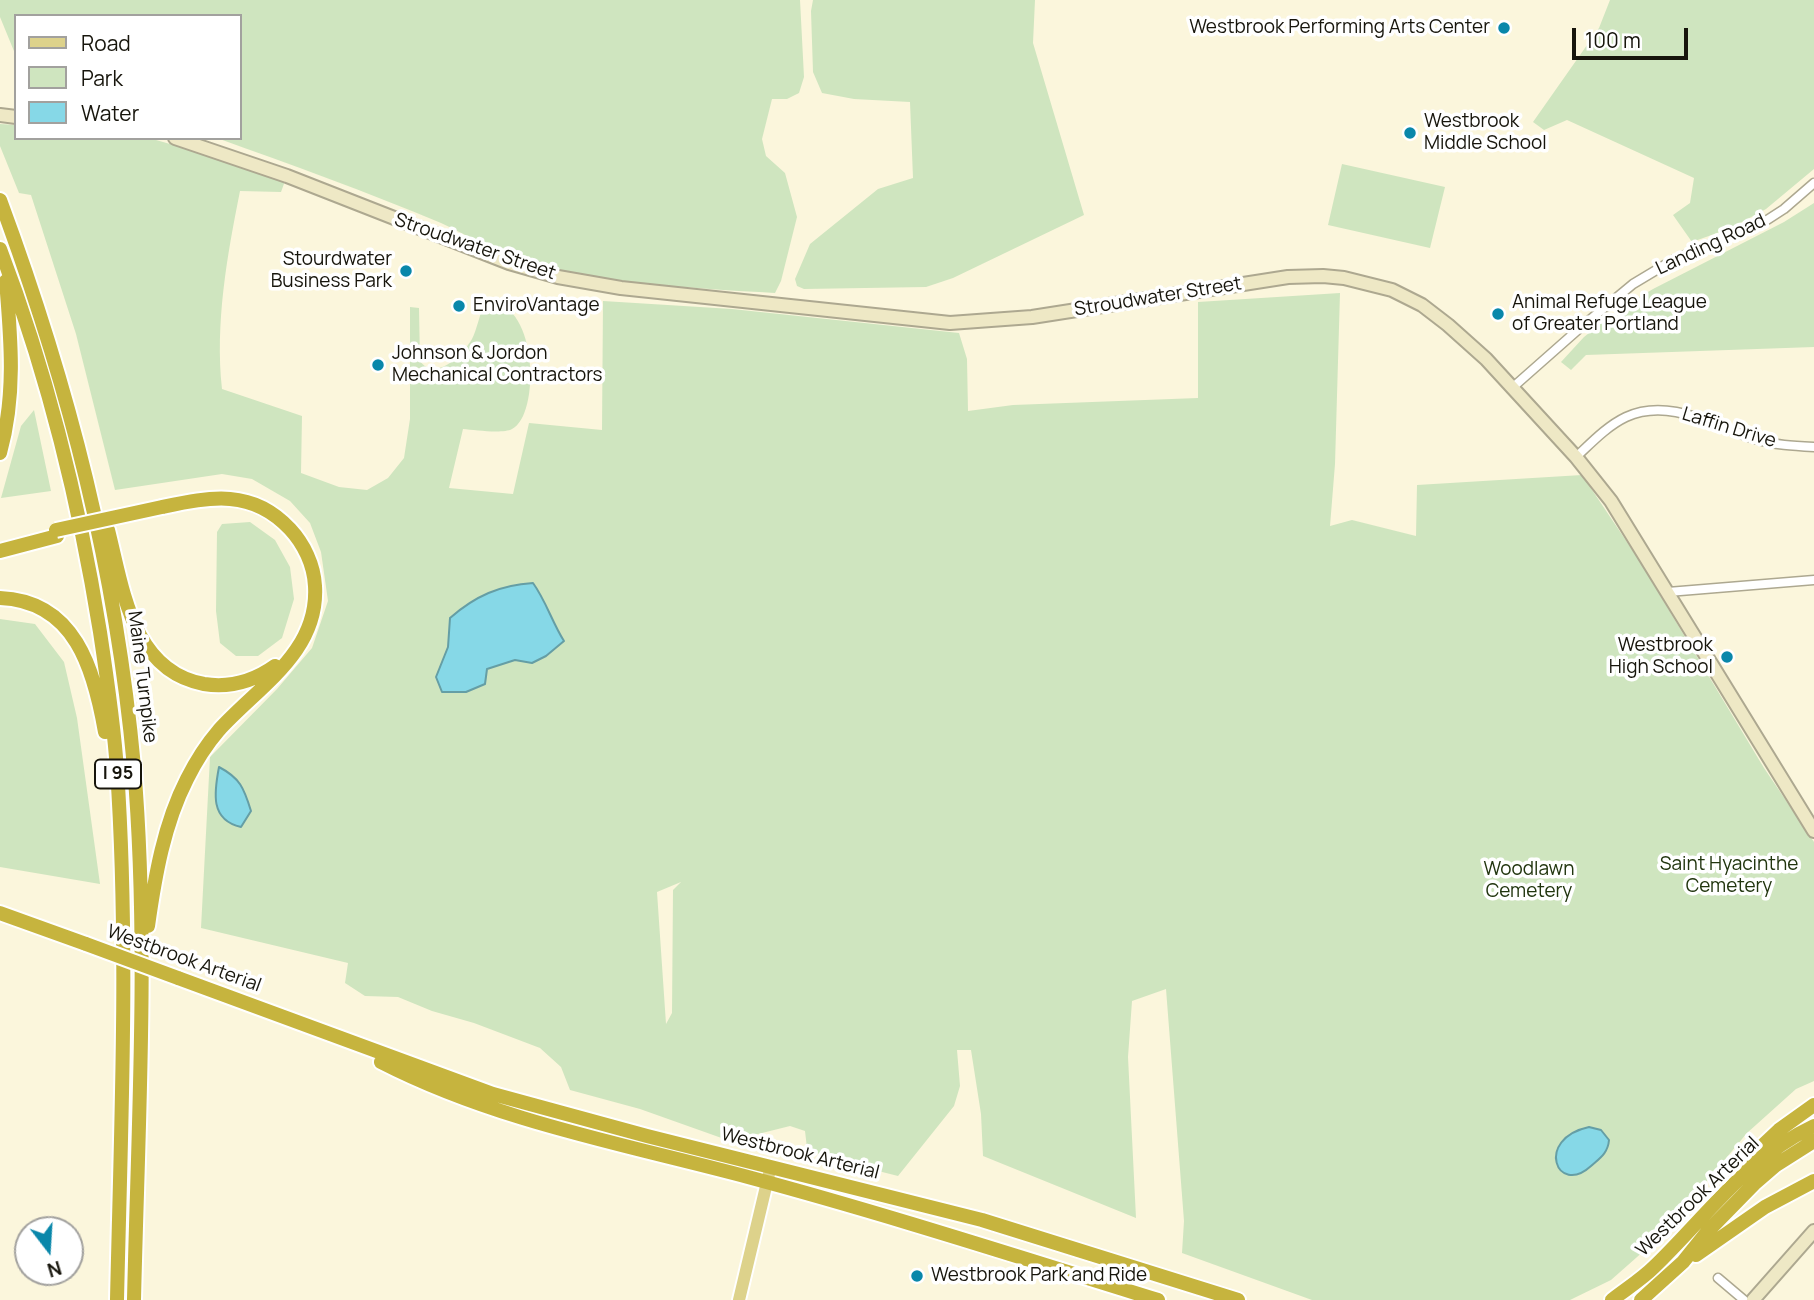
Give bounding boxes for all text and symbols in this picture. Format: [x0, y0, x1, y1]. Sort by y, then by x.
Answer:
legend [14, 14, 242, 140]
scale bar [1576, 14, 1692, 58]
place label: Westbrook Performing Arts Center [1189, 17, 1490, 39]
marker: Westbrook Performing Arts Center [1496, 20, 1512, 36]
text: 100 m [1585, 26, 1641, 54]
text: Road [81, 29, 131, 57]
text: Park [81, 64, 123, 92]
text: Water [81, 99, 139, 127]
place label: Westbrook Middle School [1424, 111, 1547, 155]
marker: Westbrook Middle School [1402, 125, 1418, 141]
street label: Stroudwater Street [391, 209, 559, 285]
street label: Landing Road [1652, 210, 1770, 280]
place label: Stourdwater Business Park [271, 249, 392, 293]
marker: Stourdwater Business Park [398, 263, 414, 279]
street label: Stroudwater Street [1073, 273, 1243, 321]
place label: Animal Refuge League of Greater Portland [1512, 292, 1707, 336]
place label: EnviroVantage [473, 295, 600, 317]
marker: EnviroVantage [451, 298, 467, 314]
marker: Animal Refuge League of Greater Portland [1490, 306, 1506, 322]
place label: Johnson & Jordon Mechanical Contractors [392, 343, 603, 387]
marker: Johnson & Jordon Mechanical Contractors [370, 357, 386, 373]
street label: Laffin Drive [1679, 403, 1779, 453]
street label: Maine Turnpike [123, 610, 161, 744]
place label: Westbrook High School [1609, 635, 1713, 679]
marker: Westbrook High School [1719, 649, 1735, 665]
road number: I 95 [95, 760, 141, 788]
park label: Saint Hyacinthe Cemetery [1660, 854, 1798, 898]
park label: Woodlawn Cemetery [1484, 859, 1574, 903]
street label: Westbrook Arterial [104, 921, 264, 997]
street label: Westbrook Arterial [718, 1123, 882, 1185]
street label: Westbrook Arterial [1632, 1132, 1764, 1262]
north arrow [14, 1216, 84, 1286]
text: N [44, 1255, 65, 1284]
place label: Westbrook Park and Ride [931, 1265, 1147, 1287]
marker: Westbrook Park and Ride [909, 1268, 925, 1284]

